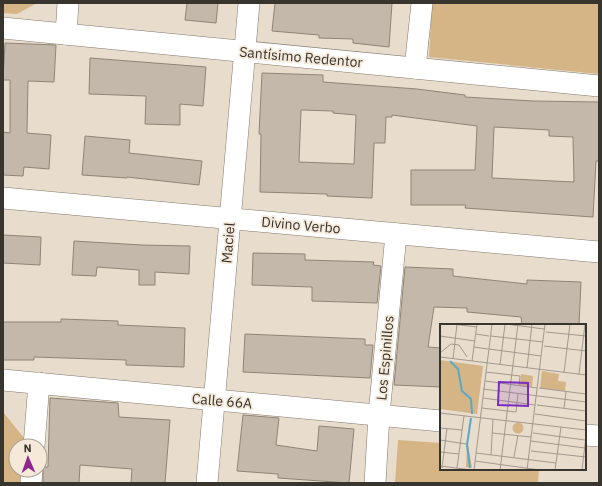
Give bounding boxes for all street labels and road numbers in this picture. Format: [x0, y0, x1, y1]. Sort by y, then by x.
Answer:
street label: Santísimo Redentor [239, 43, 363, 71]
street label: Divino Verbo [261, 213, 341, 237]
street label: Maciel [217, 222, 239, 264]
street label: Los Espinillos [372, 315, 398, 401]
street label: Calle 66A [191, 389, 253, 413]

